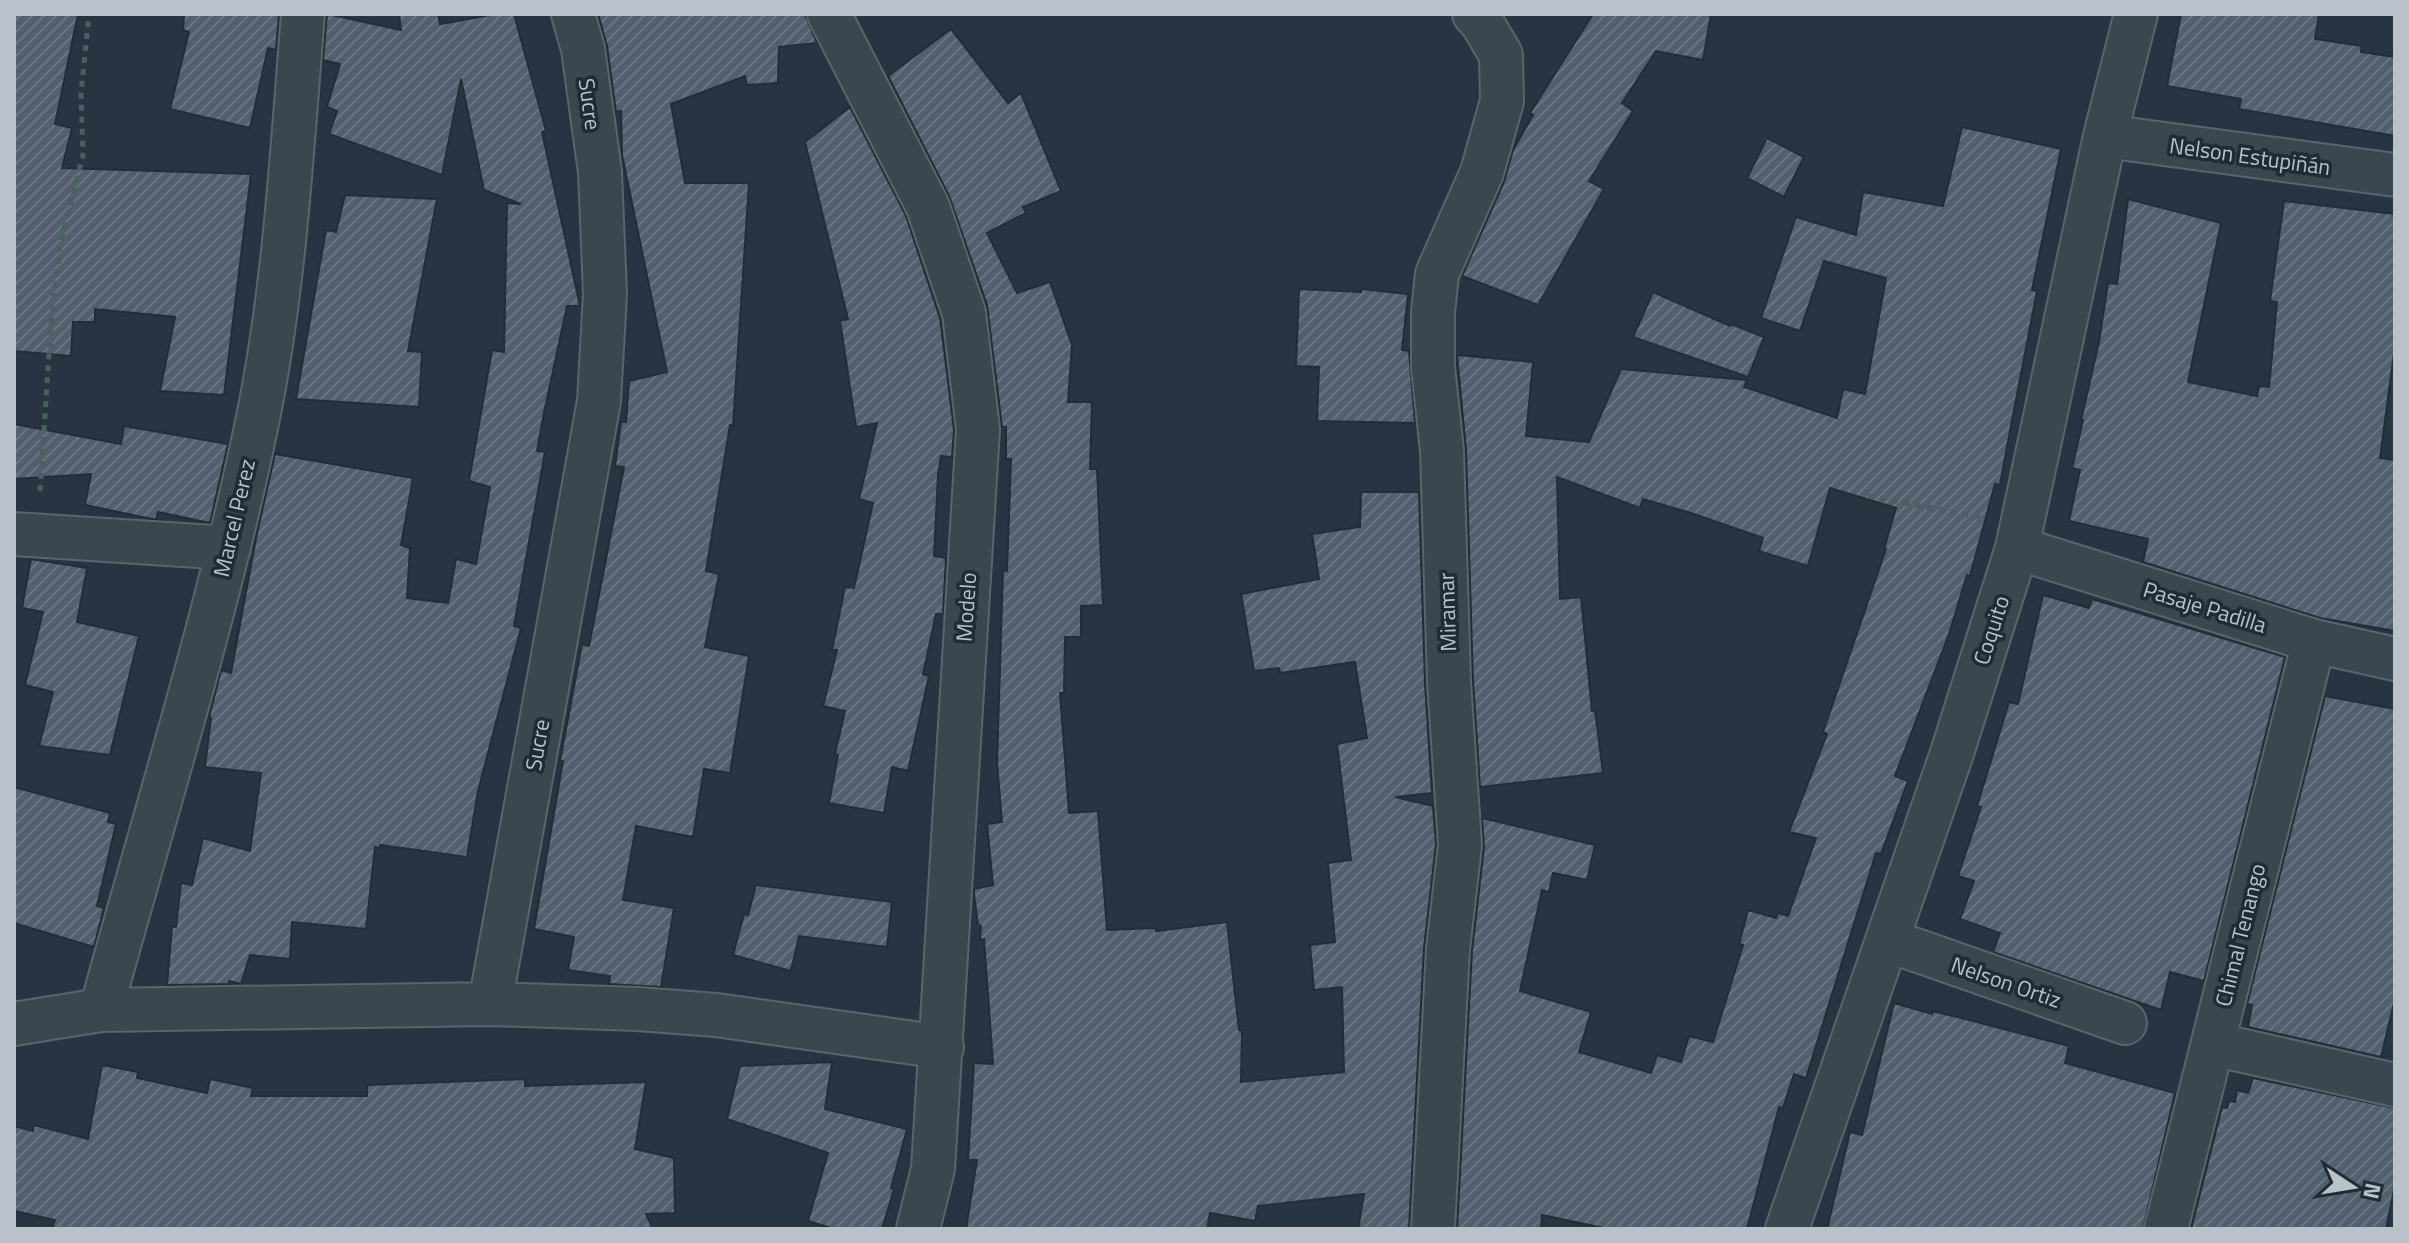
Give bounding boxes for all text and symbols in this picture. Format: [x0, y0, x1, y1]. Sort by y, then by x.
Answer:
street label: Sucre [570, 76, 610, 132]
street label: Nelson Estupiñán [2167, 128, 2333, 184]
street label: Marcel Perez [204, 456, 264, 580]
street label: Modelo [947, 571, 985, 643]
street label: Miramar [1429, 572, 1465, 652]
street label: Pasaje Padilla [2139, 572, 2271, 642]
street label: Coquito [1964, 591, 2018, 669]
street label: Sucre [516, 717, 558, 773]
street label: Chimal Tenango [2206, 860, 2274, 1010]
street label: Nelson Ortiz [1947, 947, 2065, 1017]
north arrow [2313, 1147, 2393, 1227]
text: N [2354, 1180, 2391, 1202]

